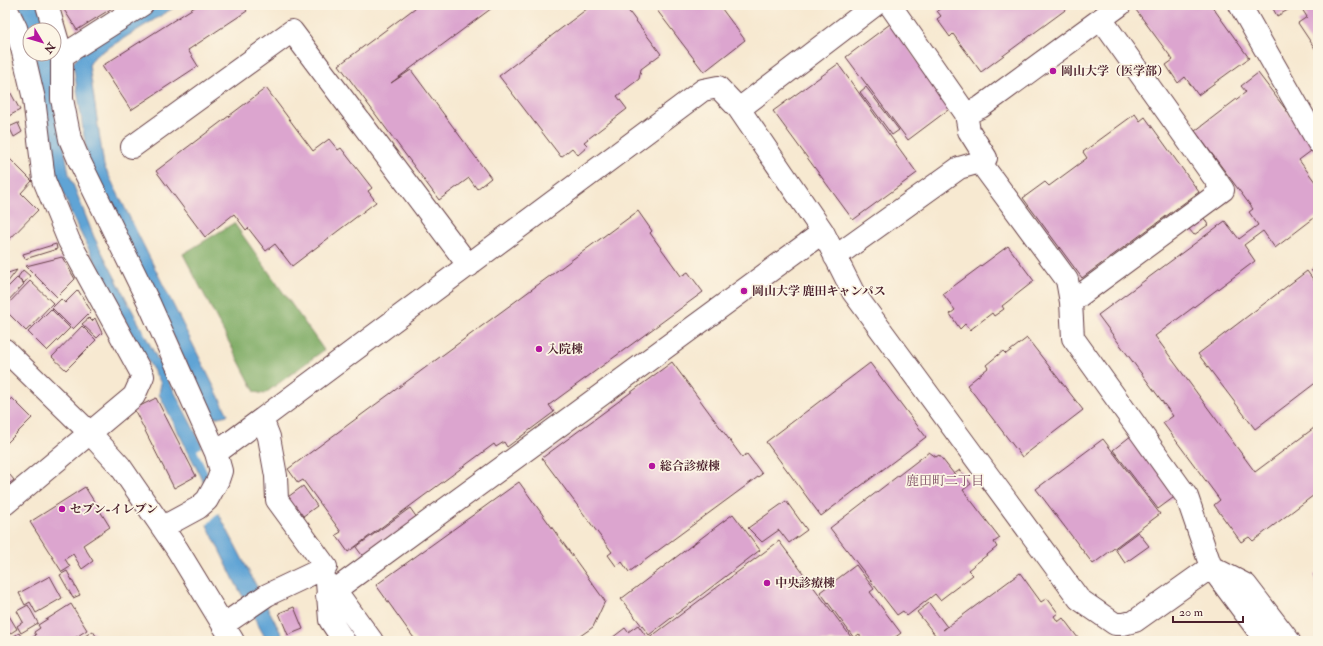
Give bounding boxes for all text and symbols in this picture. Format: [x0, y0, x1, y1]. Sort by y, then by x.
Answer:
north arrow [22, 22, 62, 62]
text: N [41, 39, 58, 57]
place label: 岡山大学（医学部） [1061, 64, 1169, 79]
marker: 岡山大学（医学部） [1048, 66, 1058, 76]
place label: 岡山大学 鹿田キャンパス [752, 284, 886, 299]
marker: 岡山大学 鹿田キャンパス [739, 286, 749, 296]
place label: 入院棟 [547, 342, 583, 357]
marker: 入院棟 [534, 344, 544, 354]
place label: 総合診療棟 [660, 459, 720, 474]
marker: 総合診療棟 [647, 461, 657, 471]
district label: 鹿田町二丁目 [906, 473, 984, 489]
place label: セブン-イレブン [70, 502, 158, 517]
marker: セブン-イレブン [57, 504, 67, 514]
place label: 中央診療棟 [775, 576, 835, 591]
marker: 中央診療棟 [762, 578, 772, 588]
scale bar [1173, 598, 1243, 624]
text: 20 m [1179, 605, 1204, 620]

